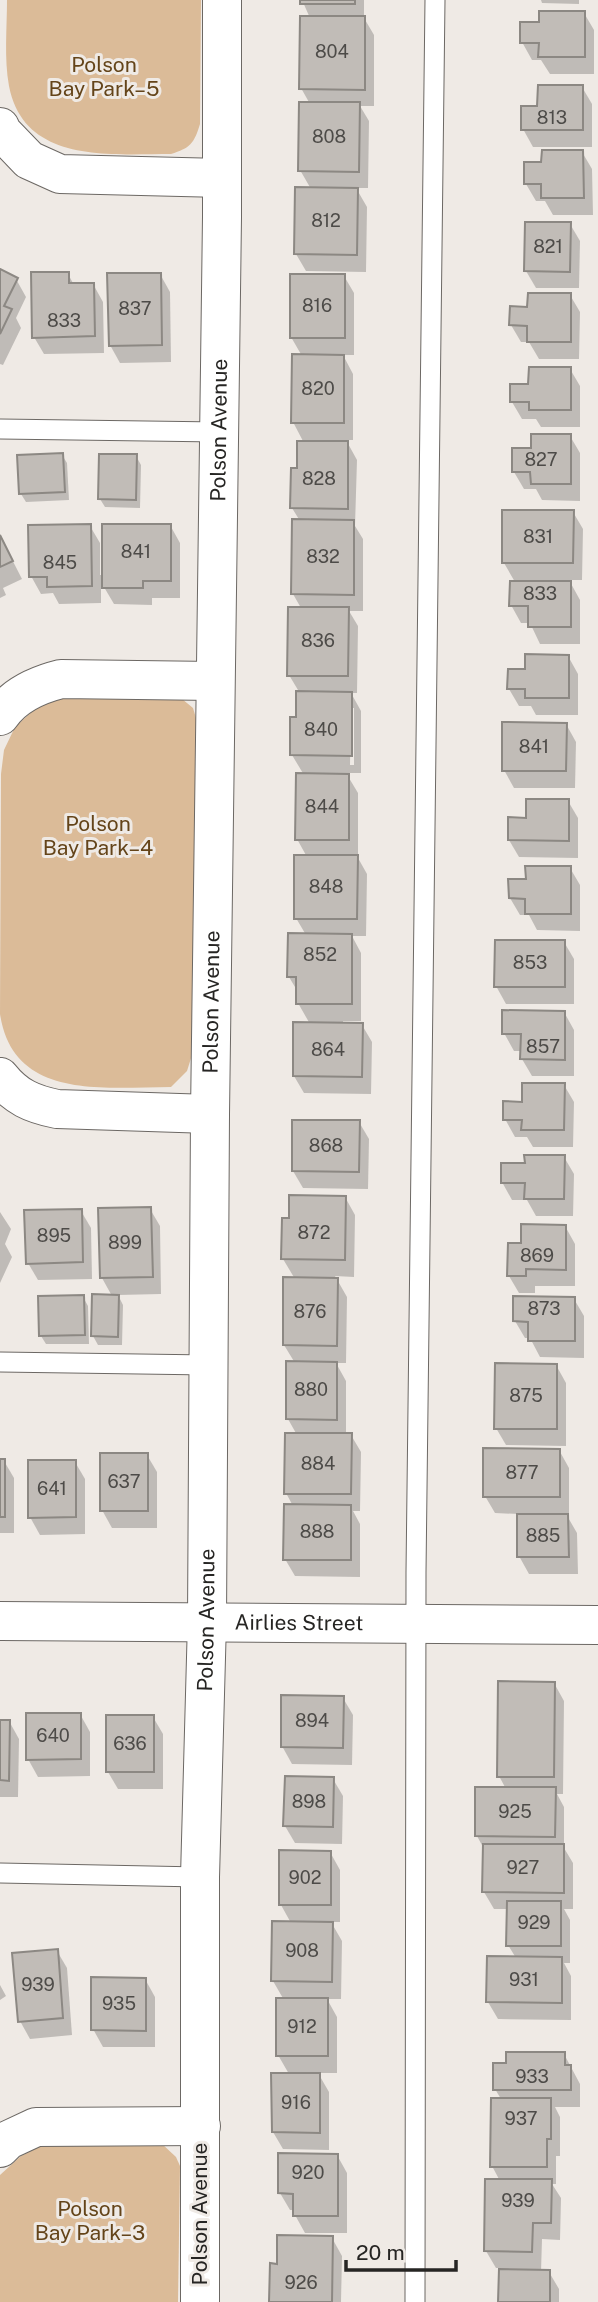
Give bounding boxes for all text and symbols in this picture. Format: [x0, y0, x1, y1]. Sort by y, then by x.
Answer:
house number: 804 [315, 41, 349, 62]
park label: Polson Bay Park–5 [49, 52, 159, 101]
house number: 813 [537, 107, 567, 128]
house number: 808 [312, 126, 346, 147]
house number: 812 [311, 210, 341, 231]
house number: 821 [533, 236, 563, 257]
house number: 816 [302, 295, 332, 316]
house number: 837 [118, 298, 152, 319]
house number: 833 [47, 310, 81, 331]
street label: Polson Avenue [205, 358, 232, 502]
house number: 820 [301, 378, 335, 399]
house number: 827 [524, 449, 558, 470]
house number: 828 [302, 468, 336, 489]
house number: 831 [523, 526, 553, 547]
house number: 841 [121, 541, 151, 562]
house number: 832 [306, 546, 340, 567]
house number: 845 [43, 552, 77, 573]
house number: 833 [523, 583, 557, 604]
house number: 836 [301, 630, 335, 651]
house number: 840 [304, 719, 338, 740]
house number: 841 [519, 736, 549, 757]
house number: 844 [305, 796, 339, 817]
park label: Polson Bay Park–4 [43, 811, 153, 860]
house number: 848 [309, 876, 343, 897]
street label: Polson Avenue [198, 930, 224, 1074]
house number: 852 [303, 944, 337, 965]
house number: 853 [513, 952, 547, 973]
house number: 857 [526, 1036, 560, 1057]
house number: 864 [311, 1039, 345, 1060]
house number: 868 [309, 1135, 343, 1156]
house number: 872 [298, 1222, 330, 1243]
house number: 895 [37, 1225, 71, 1246]
house number: 899 [108, 1232, 142, 1253]
house number: 869 [520, 1245, 554, 1266]
house number: 873 [527, 1298, 561, 1319]
house number: 876 [294, 1301, 327, 1322]
house number: 880 [294, 1379, 328, 1400]
house number: 875 [509, 1385, 543, 1406]
house number: 884 [301, 1453, 335, 1474]
house number: 877 [505, 1462, 539, 1483]
house number: 637 [108, 1471, 140, 1492]
house number: 641 [37, 1478, 67, 1499]
house number: 888 [300, 1521, 334, 1542]
house number: 885 [526, 1525, 560, 1546]
street label: Polson Avenue [192, 1548, 219, 1692]
street label: Airlies Street [235, 1610, 363, 1635]
house number: 894 [295, 1710, 329, 1731]
house number: 640 [36, 1725, 70, 1746]
house number: 636 [113, 1733, 147, 1754]
house number: 898 [292, 1791, 326, 1812]
house number: 925 [498, 1801, 532, 1822]
house number: 927 [507, 1857, 539, 1878]
house number: 902 [289, 1867, 321, 1888]
house number: 929 [517, 1912, 551, 1933]
house number: 908 [285, 1940, 319, 1961]
house number: 931 [509, 1969, 539, 1990]
house number: 939 [21, 1974, 55, 1995]
house number: 935 [102, 1993, 136, 2014]
house number: 912 [287, 2016, 317, 2037]
house number: 933 [515, 2066, 549, 2087]
house number: 916 [281, 2092, 311, 2113]
house number: 937 [505, 2108, 537, 2129]
street label: Polson Avenue [187, 2143, 212, 2285]
house number: 920 [292, 2162, 325, 2183]
house number: 939 [501, 2190, 535, 2211]
park label: Polson Bay Park–3 [35, 2196, 145, 2245]
scale bar [346, 2228, 456, 2272]
text: 20 m [356, 2240, 405, 2265]
house number: 926 [284, 2272, 318, 2293]

